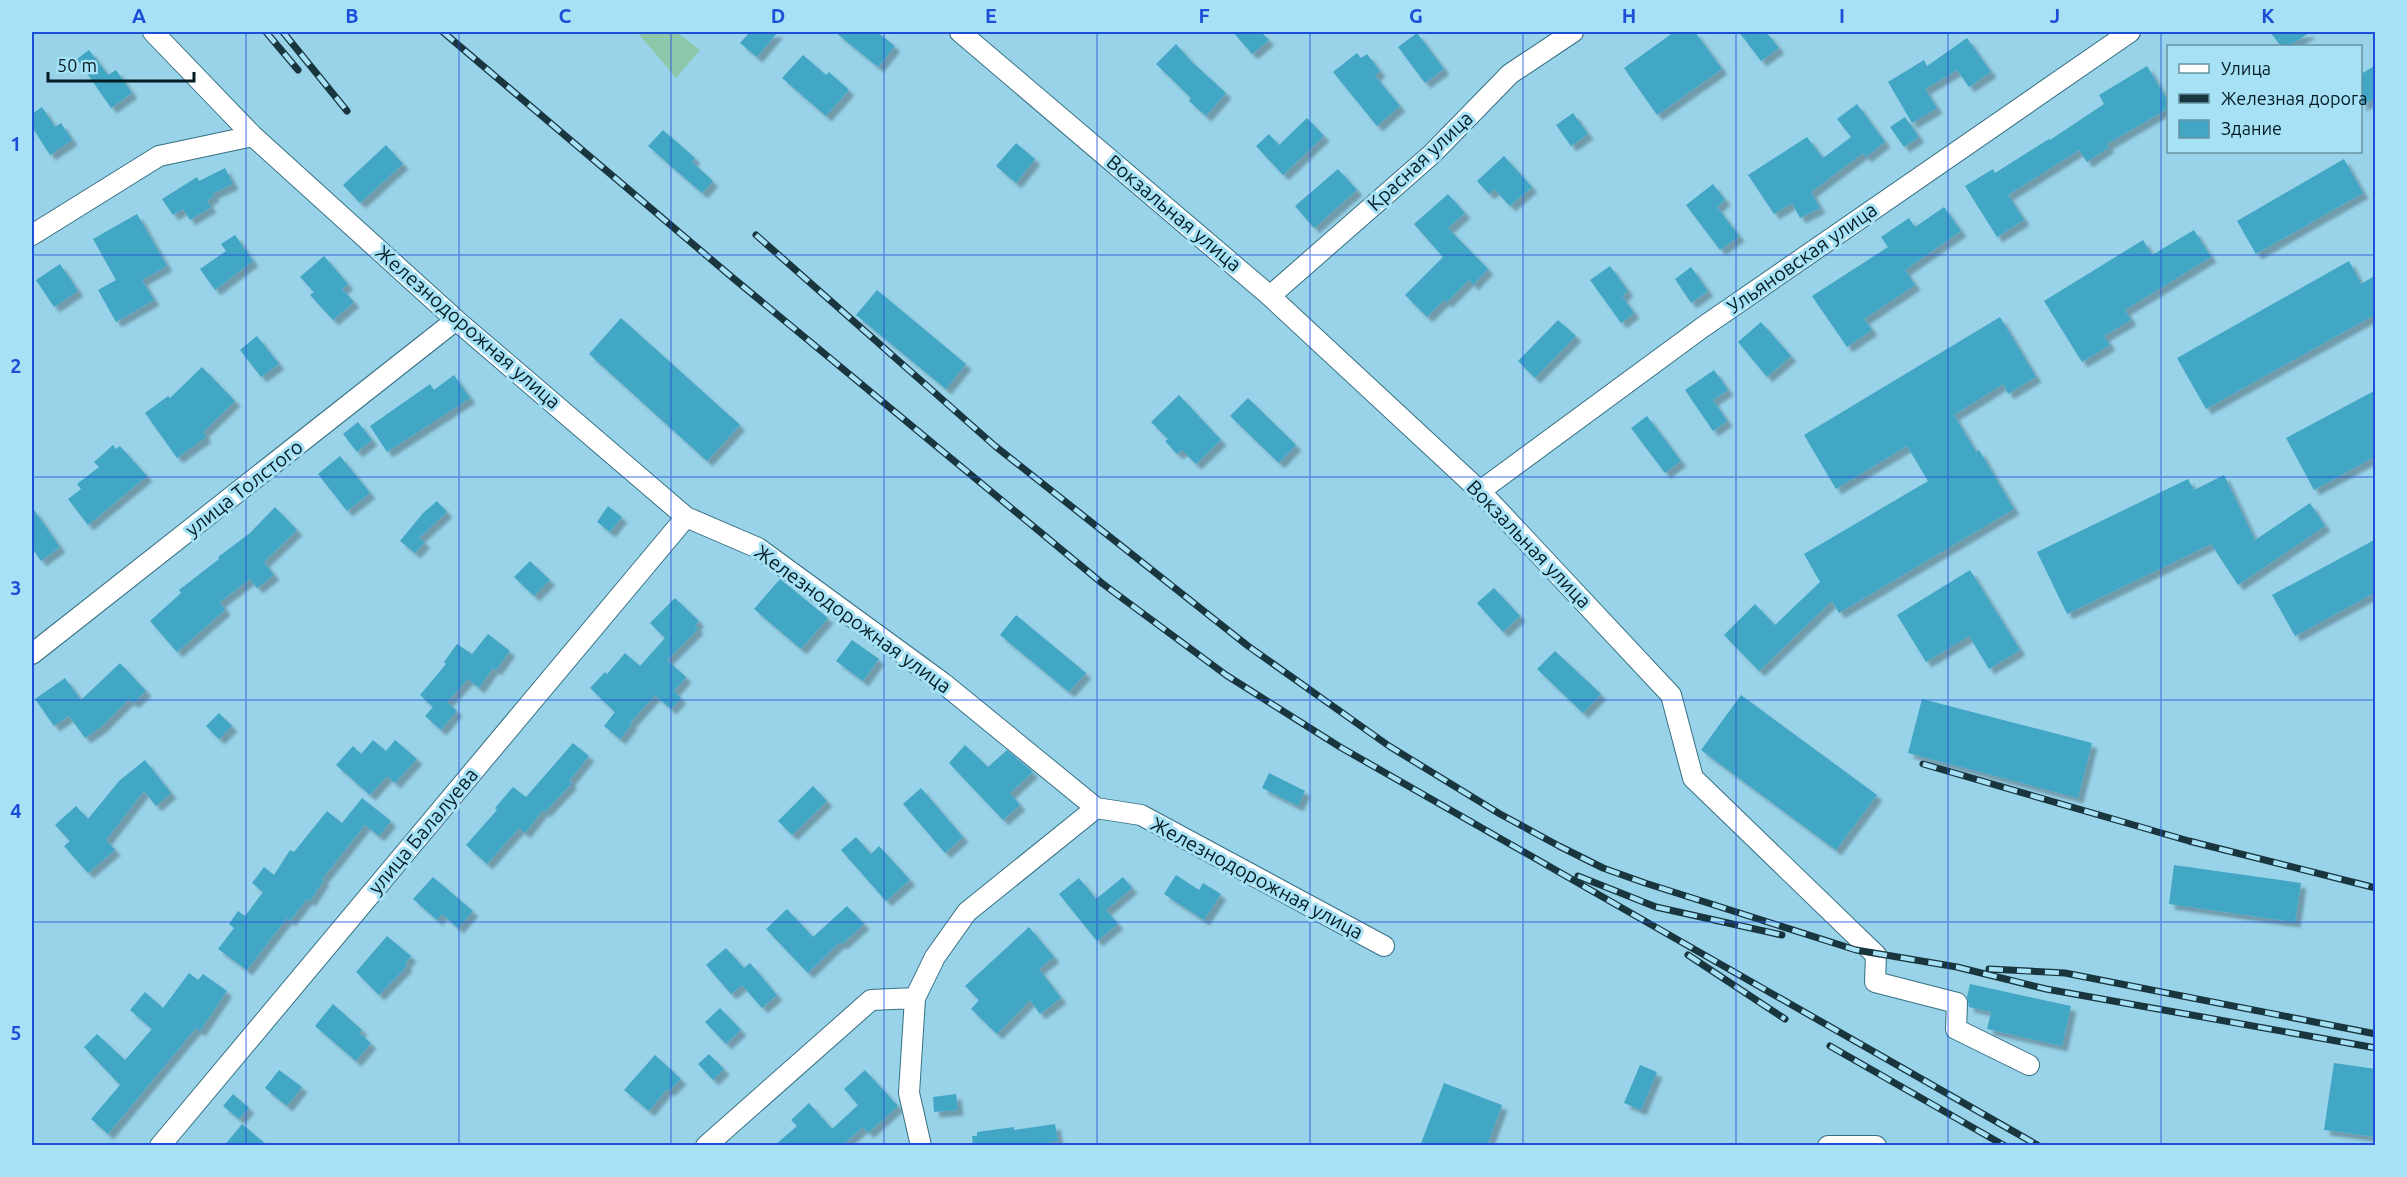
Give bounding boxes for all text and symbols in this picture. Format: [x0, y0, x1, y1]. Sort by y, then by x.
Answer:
text: A [132, 4, 146, 27]
text: B [345, 4, 359, 27]
text: C [559, 4, 572, 27]
text: D [771, 4, 785, 27]
text: E [985, 4, 997, 27]
text: F [1198, 4, 1210, 27]
text: G [1409, 4, 1423, 27]
text: H [1622, 4, 1636, 27]
text: I [1839, 4, 1845, 27]
text: J [2050, 4, 2060, 27]
text: K [2261, 4, 2275, 27]
scale bar [48, 45, 194, 83]
legend [2167, 45, 2362, 153]
text: 50 m [57, 55, 97, 75]
text: Улица [2221, 58, 2271, 78]
text: Железная дорога [2221, 88, 2368, 108]
street label: Красная улица [1362, 106, 1477, 215]
text: Здание [2221, 118, 2282, 138]
text: 1 [10, 132, 22, 155]
street label: Вокзальная улица [1102, 150, 1246, 276]
street label: Ульяновская улица [1722, 197, 1881, 318]
street label: Железнодорожная улица [371, 240, 565, 413]
text: 2 [10, 354, 22, 377]
street label: улица Толстого [180, 435, 307, 541]
street label: Вокзальная улица [1462, 475, 1596, 612]
street label: Железнодорожная улица [751, 540, 956, 698]
text: 3 [10, 576, 22, 599]
street label: улица Балалуева [363, 763, 482, 898]
text: 4 [10, 799, 22, 822]
street label: Железнодорожная улица [1147, 812, 1367, 943]
text: 5 [10, 1021, 22, 1044]

